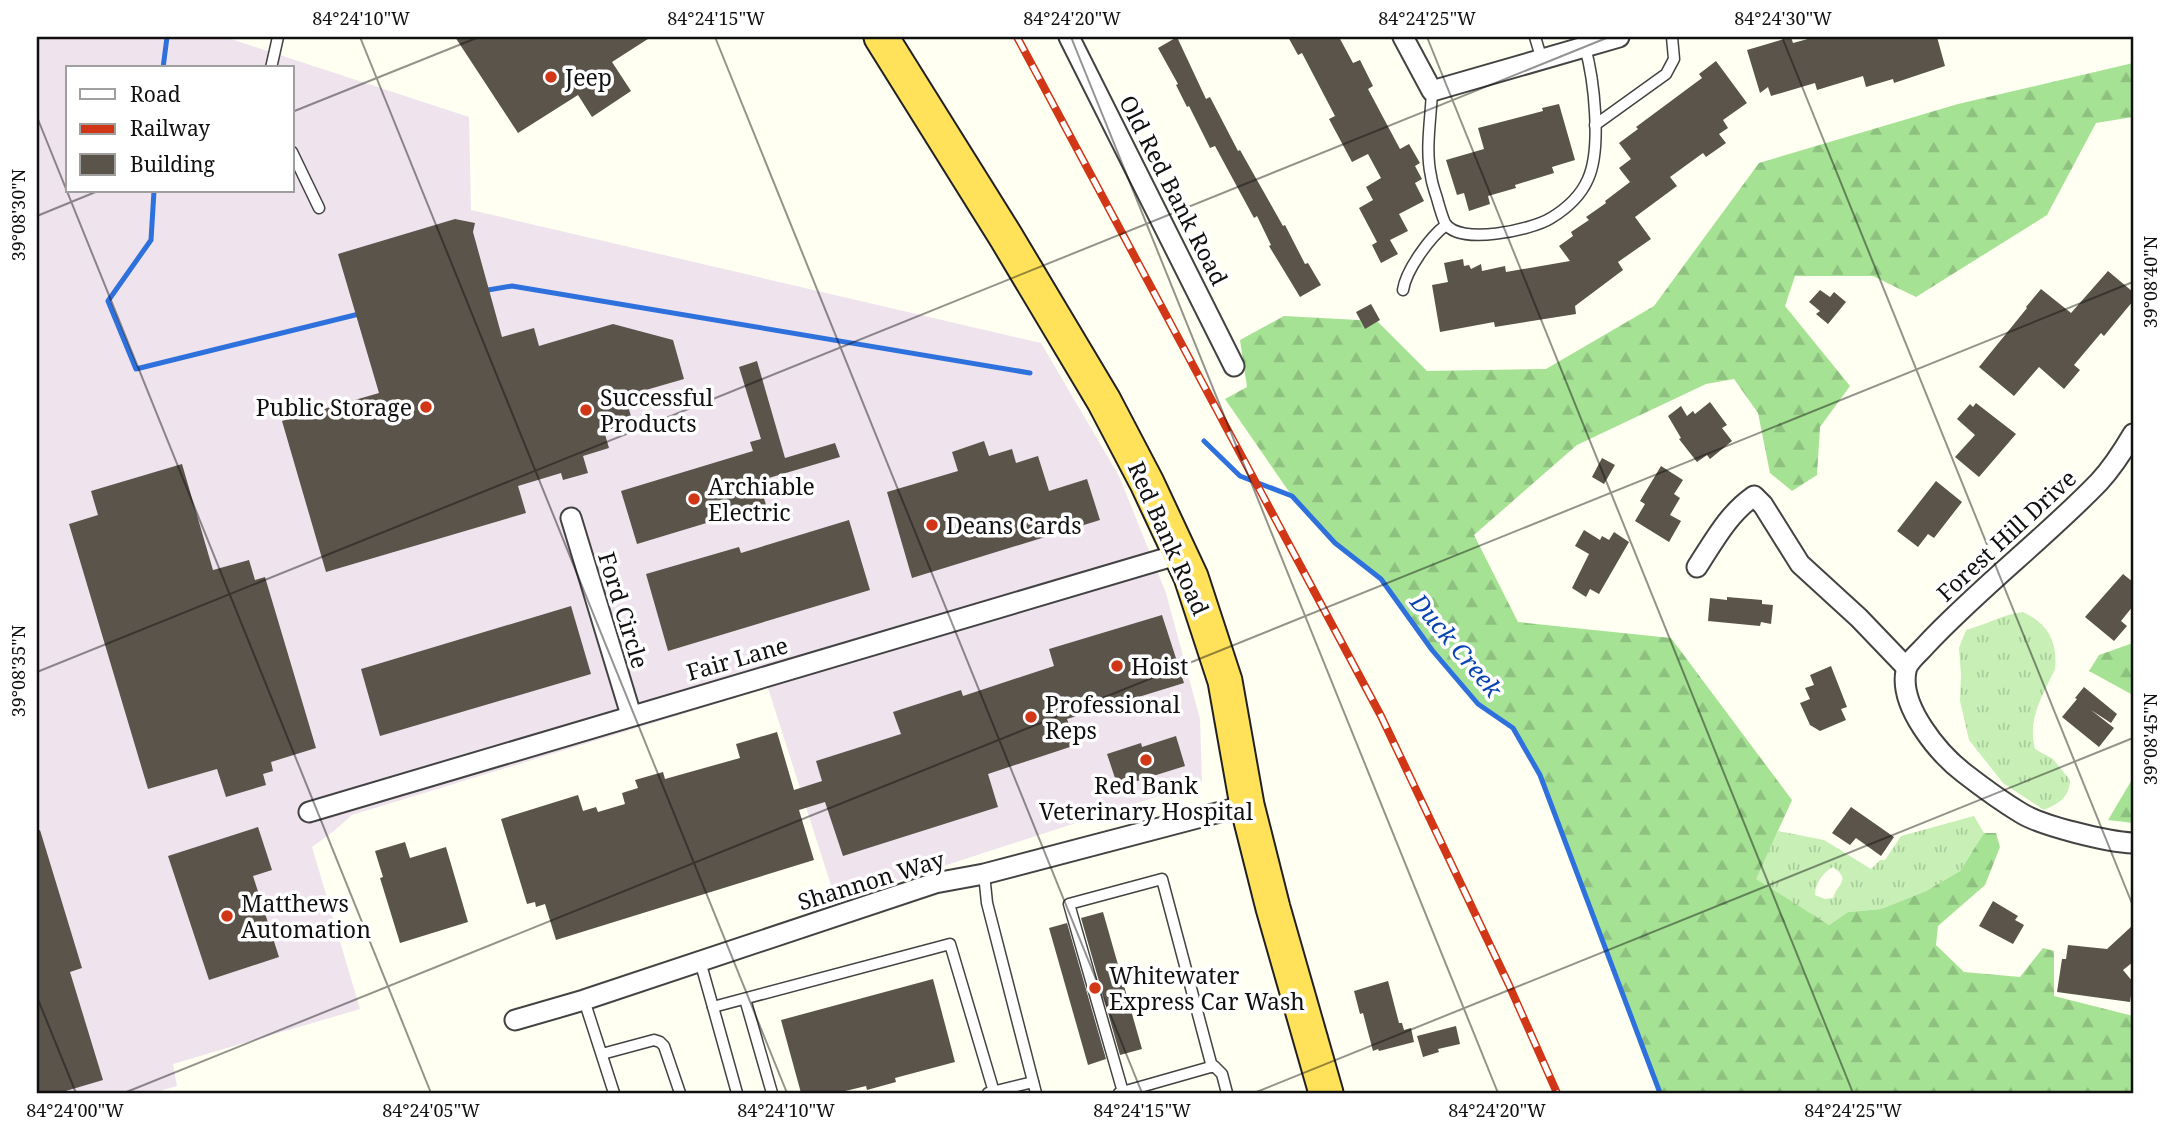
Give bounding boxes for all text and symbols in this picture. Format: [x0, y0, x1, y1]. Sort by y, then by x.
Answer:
text: 84°24'10"W [312, 6, 410, 30]
text: 84°24'15"W [667, 6, 765, 30]
text: 84°24'20"W [1023, 6, 1121, 30]
text: 84°24'25"W [1378, 6, 1476, 30]
text: 84°24'30"W [1734, 6, 1832, 30]
place label: Jeep [564, 61, 612, 93]
legend [66, 66, 294, 192]
marker: Jeep [543, 69, 559, 85]
text: Road [130, 80, 181, 108]
street label: Old Red Bank Road [1112, 89, 1236, 291]
text: Railway [130, 114, 210, 142]
text: Building [130, 150, 215, 178]
text: 39°08'30"N [6, 168, 30, 261]
text: 39°08'40"N [2138, 235, 2162, 328]
place label: Successful Products [600, 381, 713, 439]
place label: Public Storage [256, 391, 412, 423]
marker: Public Storage [418, 399, 434, 415]
marker: Successful Products [578, 402, 594, 418]
street label: Red Bank Road [1121, 456, 1217, 620]
street label: Forest Hill Drive [1929, 462, 2083, 608]
place label: Archiable Electric [708, 470, 815, 528]
marker: Archiable Electric [686, 491, 702, 507]
place label: Deans Cards [946, 509, 1082, 541]
marker: Deans Cards [924, 517, 940, 533]
street label: Ford Circle [591, 548, 657, 672]
water label: Duck Creek [1403, 585, 1511, 705]
text: 39°08'35"N [6, 624, 30, 717]
street label: Fair Lane [683, 628, 791, 688]
place label: Hoist [1131, 650, 1188, 682]
marker: Hoist [1109, 658, 1125, 674]
place label: Professional Reps [1045, 688, 1180, 746]
text: 39°08'45"N [2138, 692, 2162, 785]
marker: Professional Reps [1023, 709, 1039, 725]
marker: Red Bank Veterinary Hospital [1138, 752, 1154, 768]
place label: Red Bank Veterinary Hospital [1039, 769, 1253, 827]
street label: Shannon Way [794, 843, 948, 917]
place label: Matthews Automation [241, 887, 371, 945]
marker: Matthews Automation [219, 908, 235, 924]
place label: Whitewater Express Car Wash [1109, 959, 1305, 1017]
marker: Whitewater Express Car Wash [1087, 980, 1103, 996]
text: 84°24'00"W [26, 1098, 124, 1122]
text: 84°24'05"W [382, 1098, 480, 1122]
text: 84°24'10"W [737, 1098, 835, 1122]
text: 84°24'15"W [1093, 1098, 1191, 1122]
text: 84°24'20"W [1448, 1098, 1546, 1122]
text: 84°24'25"W [1804, 1098, 1902, 1122]

